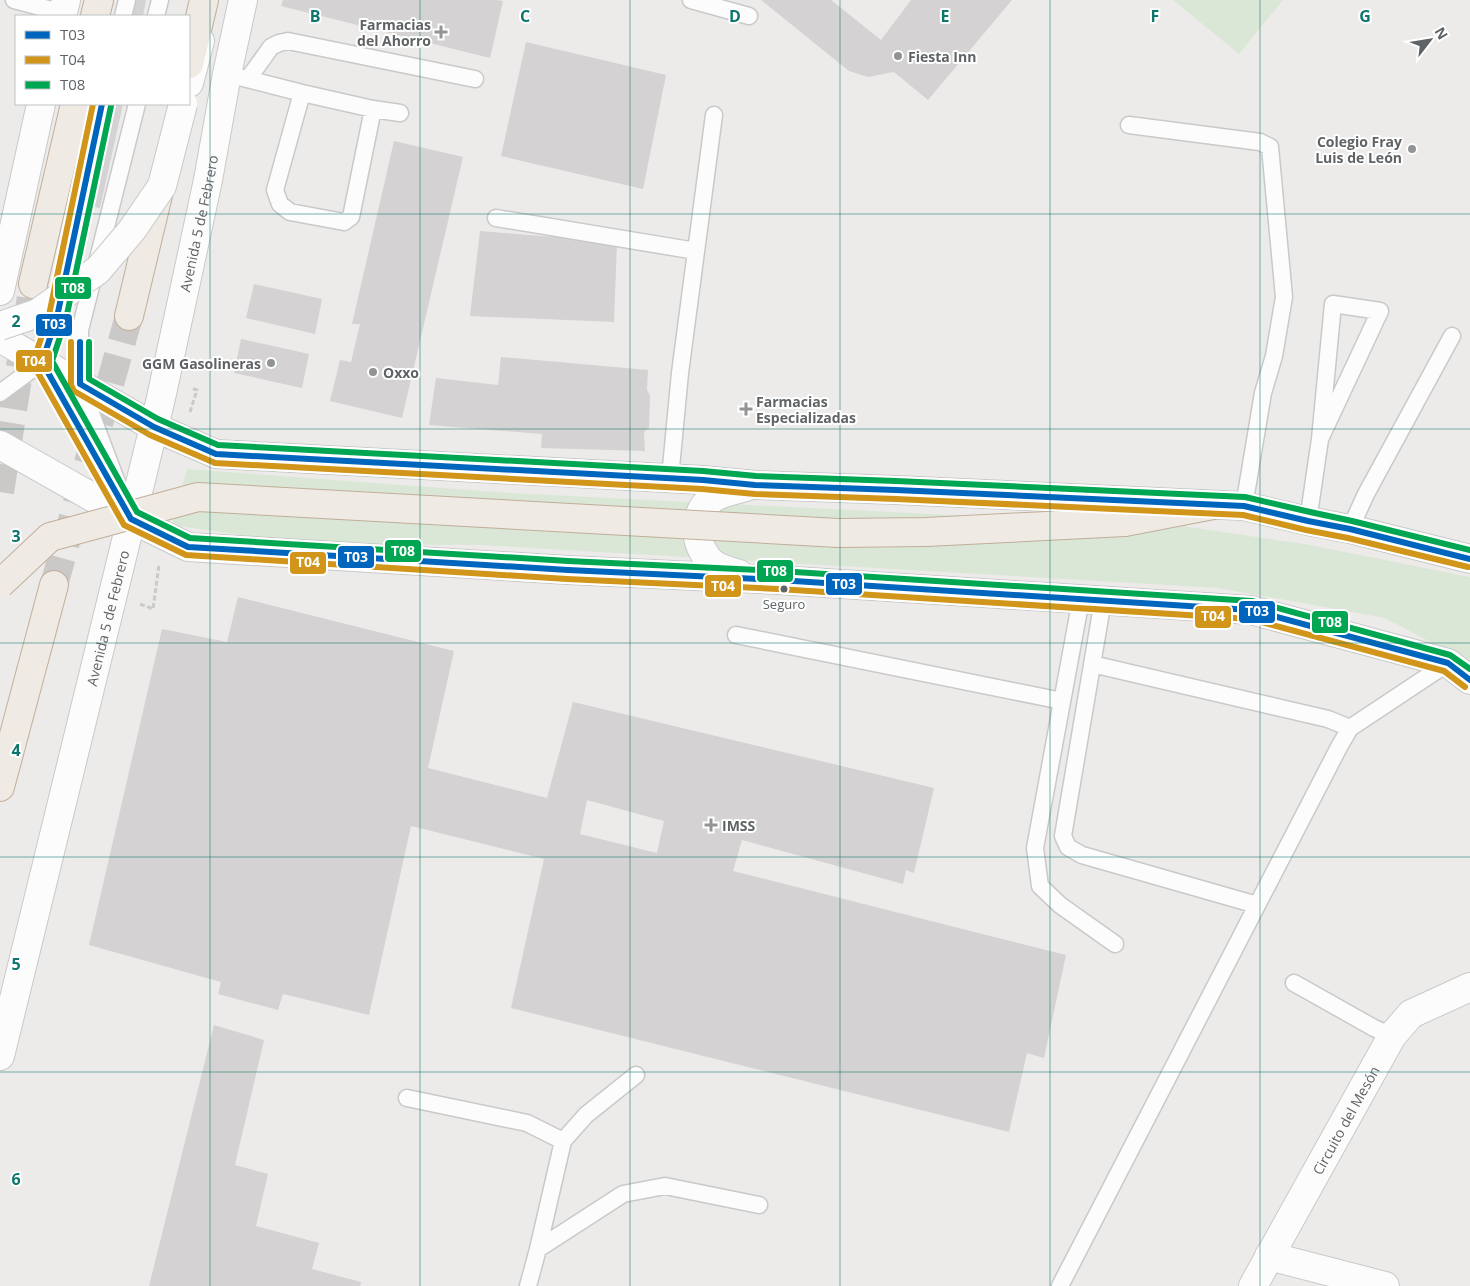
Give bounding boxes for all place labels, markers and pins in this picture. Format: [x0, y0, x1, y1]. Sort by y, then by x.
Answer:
place label: Farmacias del Ahorro [357, 15, 431, 50]
marker: Farmacias del Ahorro [435, 26, 447, 38]
place label: Fiesta Inn [908, 47, 976, 66]
marker: Fiesta Inn [892, 50, 904, 62]
place label: Colegio Fray Luis de León [1315, 132, 1402, 167]
marker: Colegio Fray Luis de León [1406, 143, 1418, 155]
place label: GGM Gasolineras [142, 354, 261, 373]
marker: GGM Gasolineras [265, 357, 277, 369]
place label: Oxxo [383, 363, 419, 382]
marker: Oxxo [367, 366, 379, 378]
place label: Farmacias Especializadas [756, 392, 856, 427]
marker: Farmacias Especializadas [740, 403, 752, 415]
marker: Seguro [779, 584, 789, 594]
place label: Seguro [763, 595, 805, 613]
place label: IMSS [722, 816, 756, 835]
marker: IMSS [704, 818, 718, 832]

